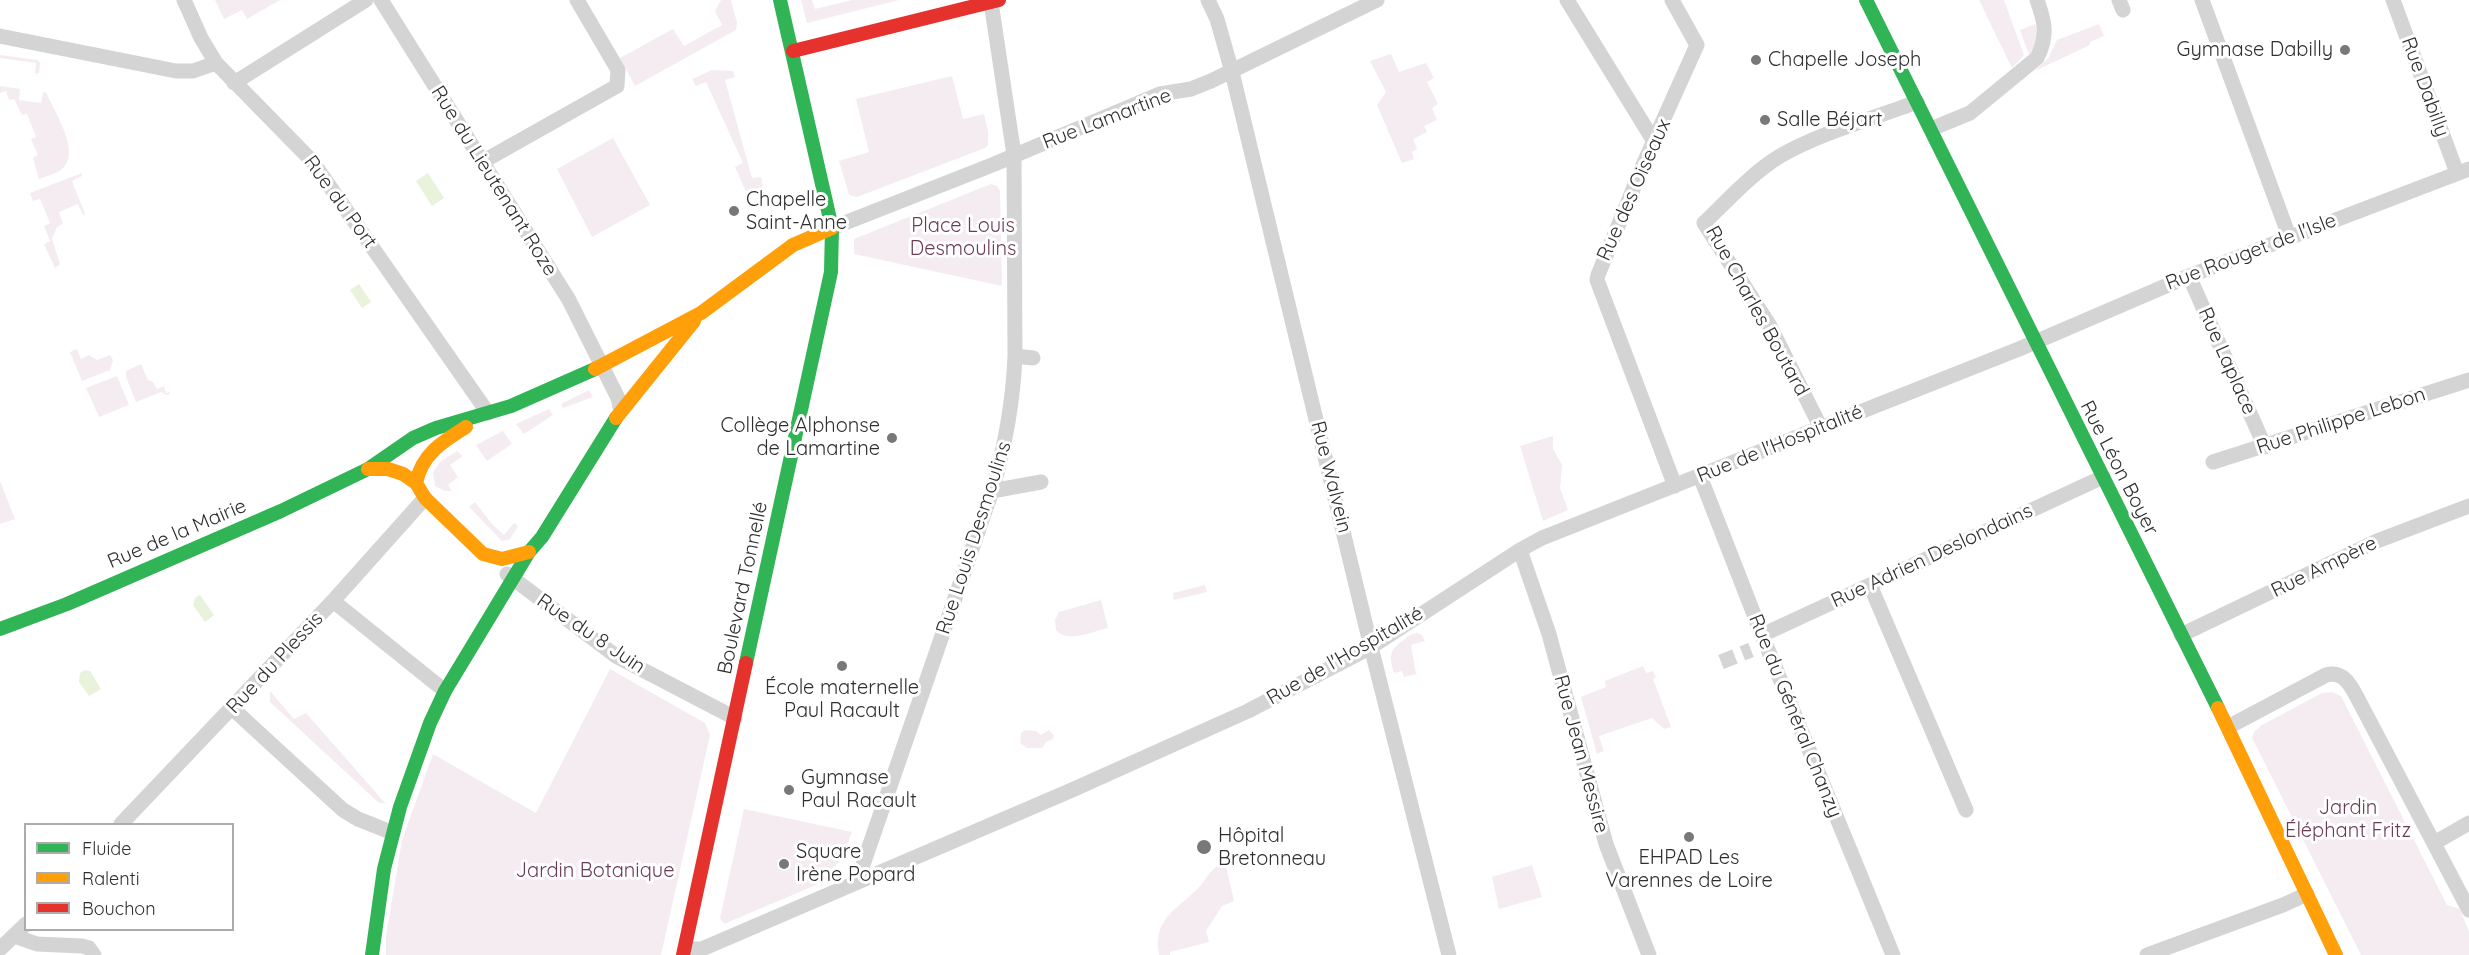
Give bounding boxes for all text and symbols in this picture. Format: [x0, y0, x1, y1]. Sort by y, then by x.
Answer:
street label: Rue Dabilly [2396, 34, 2454, 140]
place label: Gymnase Dabilly [2177, 38, 2333, 62]
marker: Gymnase Dabilly [2338, 43, 2352, 57]
place label: Chapelle Joseph [1768, 48, 1921, 72]
marker: Chapelle Joseph [1749, 53, 1763, 67]
street label: Rue du Lieutenant Roze [426, 82, 562, 280]
street label: Rue Lamartine [1039, 83, 1175, 155]
place label: Salle Béjart [1777, 108, 1882, 132]
marker: Salle Béjart [1758, 113, 1772, 127]
street label: Rue des Oiseaux [1592, 115, 1676, 265]
street label: Rue du Port [298, 151, 382, 253]
place label: Chapelle Saint-Anne [746, 188, 847, 235]
marker: Chapelle Saint-Anne [727, 204, 741, 218]
street label: Rue Rouget de l'Isle [2162, 208, 2340, 296]
park label: Place Louis Desmoulins [910, 214, 1016, 261]
street label: Rue Charles Boutard [1700, 222, 1814, 400]
street label: Rue Laplace [2193, 304, 2261, 418]
street label: Rue Philippe Lebon [2253, 382, 2429, 460]
street label: Rue Léon Boyer [2075, 397, 2163, 539]
street label: Rue de l'Hospitalité [1694, 400, 1866, 488]
place label: Collège Alphonse de Lamartine [720, 414, 880, 461]
street label: Rue Walvein [1306, 419, 1356, 535]
marker: Collège Alphonse de Lamartine [885, 431, 899, 445]
street label: Rue Louis Desmoulins [931, 439, 1017, 637]
street label: Rue de la Mairie [104, 494, 250, 574]
street label: Boulevard Tonnellé [713, 499, 773, 677]
street label: Rue Adrien Deslondains [1827, 499, 2037, 613]
street label: Rue Ampère [2267, 531, 2381, 603]
street label: Rue du 8 Juin [532, 589, 650, 679]
street label: Rue de l'Hospitalité [1262, 601, 1428, 711]
street label: Rue du Plessis [222, 607, 328, 719]
street label: Rue du Général Chanzy [1743, 611, 1847, 821]
marker: École maternelle Paul Racault [835, 659, 849, 673]
street label: Rue Jean Messire [1548, 672, 1614, 836]
place label: École maternelle Paul Racault [765, 676, 919, 723]
place label: Gymnase Paul Racault [801, 766, 917, 813]
marker: Gymnase Paul Racault [782, 783, 796, 797]
park label: Jardin Éléphant Fritz [2285, 796, 2411, 843]
legend [24, 823, 234, 931]
place label: Hôpital Bretonneau [1218, 824, 1326, 871]
marker: EHPAD Les Varennes de Loire [1682, 830, 1696, 844]
text: Fluide [82, 837, 131, 860]
marker: Hôpital Bretonneau [1195, 838, 1213, 856]
place label: Square Irène Popard [796, 840, 915, 887]
place label: EHPAD Les Varennes de Loire [1605, 846, 1773, 893]
marker: Square Irène Popard [777, 857, 791, 871]
park label: Jardin Botanique [516, 859, 674, 883]
text: Ralenti [82, 867, 140, 890]
text: Bouchon [82, 897, 156, 920]

